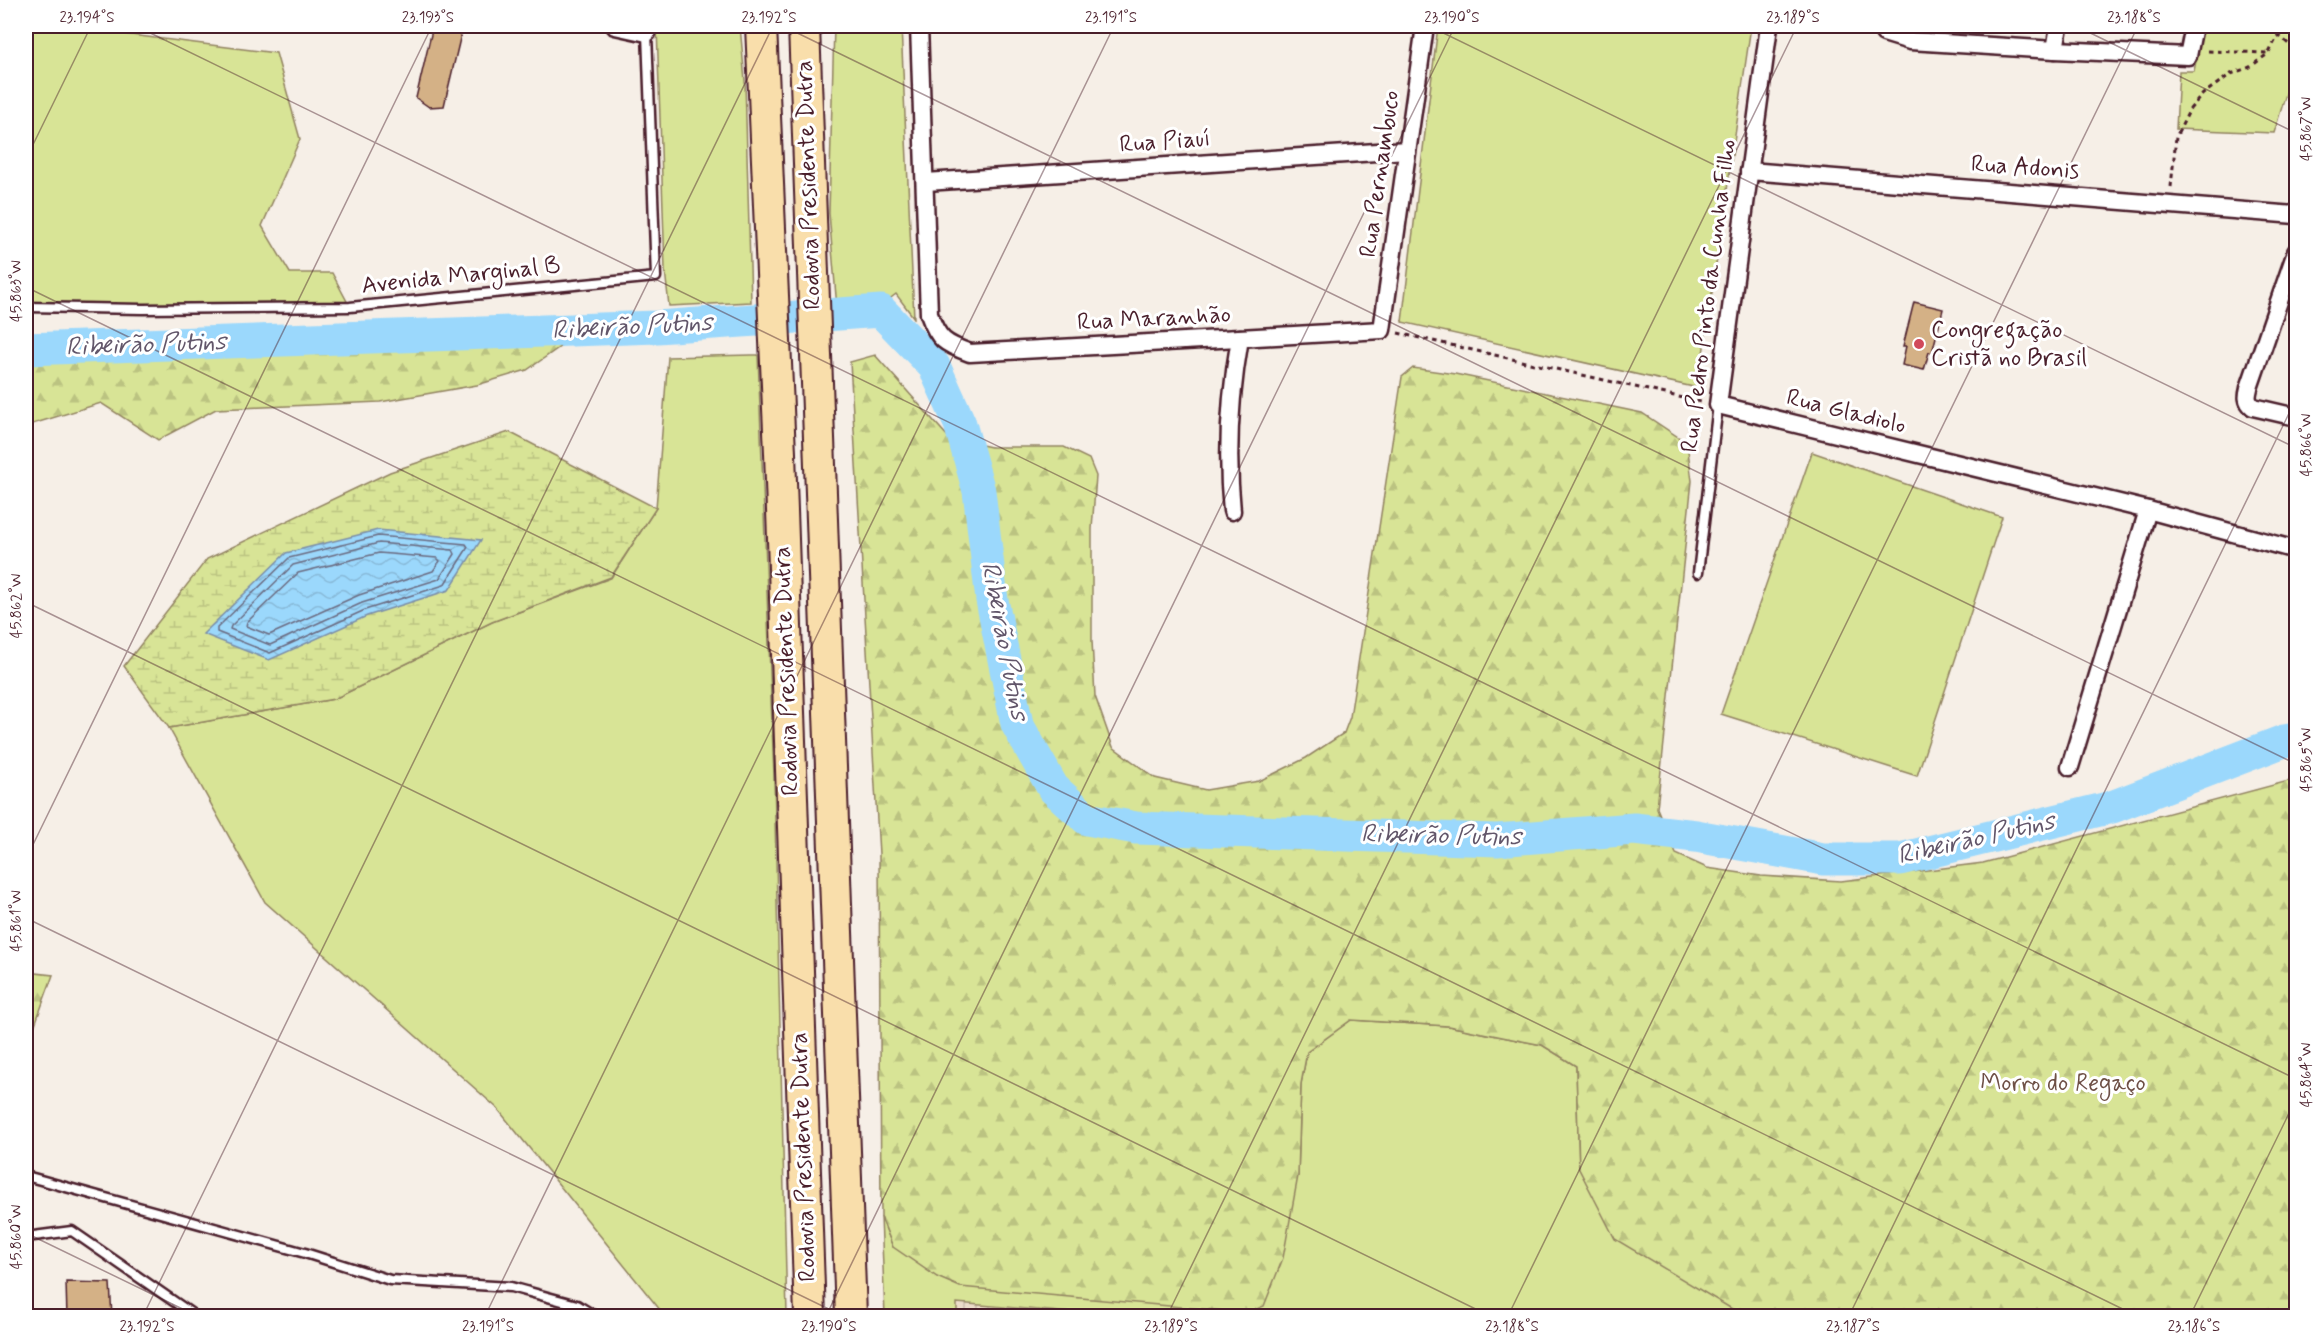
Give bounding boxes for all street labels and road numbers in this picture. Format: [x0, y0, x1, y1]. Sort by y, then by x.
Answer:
street label: Rodovia Presidente Dutra [789, 60, 829, 310]
street label: Rua Pernambuco [1353, 88, 1407, 260]
street label: Rua Piauí [1118, 123, 1212, 161]
street label: Rua Pedro Pinto da Cunha Filho [1674, 138, 1744, 454]
street label: Rua Adonis [1970, 149, 2080, 187]
street label: Avenida Marginal B [360, 250, 562, 304]
street label: Rua Maranhão [1076, 299, 1232, 339]
street label: Rua Gladiolo [1783, 382, 1909, 442]
street label: Rodovia Presidente Dutra [767, 546, 807, 796]
street label: Rodovia Presidente Dutra [784, 1032, 824, 1282]

